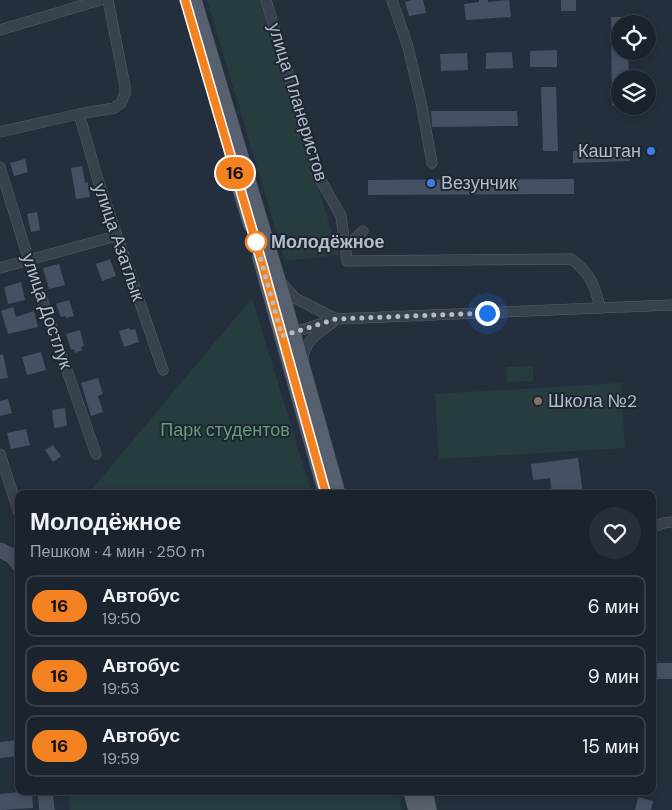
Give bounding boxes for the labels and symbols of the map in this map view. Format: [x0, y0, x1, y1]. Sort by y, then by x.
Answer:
street label: улица Планеристов [262, 20, 334, 184]
place label: Каштан [578, 139, 641, 163]
marker: Каштан [645, 145, 657, 157]
line badge: 16 [212, 157, 258, 189]
place label: Везунчик [441, 171, 517, 195]
marker: Везунчик [425, 177, 437, 189]
street label: улица Азатлык [88, 180, 150, 304]
place label: Молодёжное [271, 230, 385, 254]
marker: Молодёжное [245, 231, 267, 253]
street label: улица Достлук [16, 250, 78, 372]
your location [475, 301, 500, 326]
place label: Школа №2 [548, 389, 637, 413]
marker: Школа №2 [532, 395, 544, 407]
park label: Парк студентов [160, 418, 290, 442]

